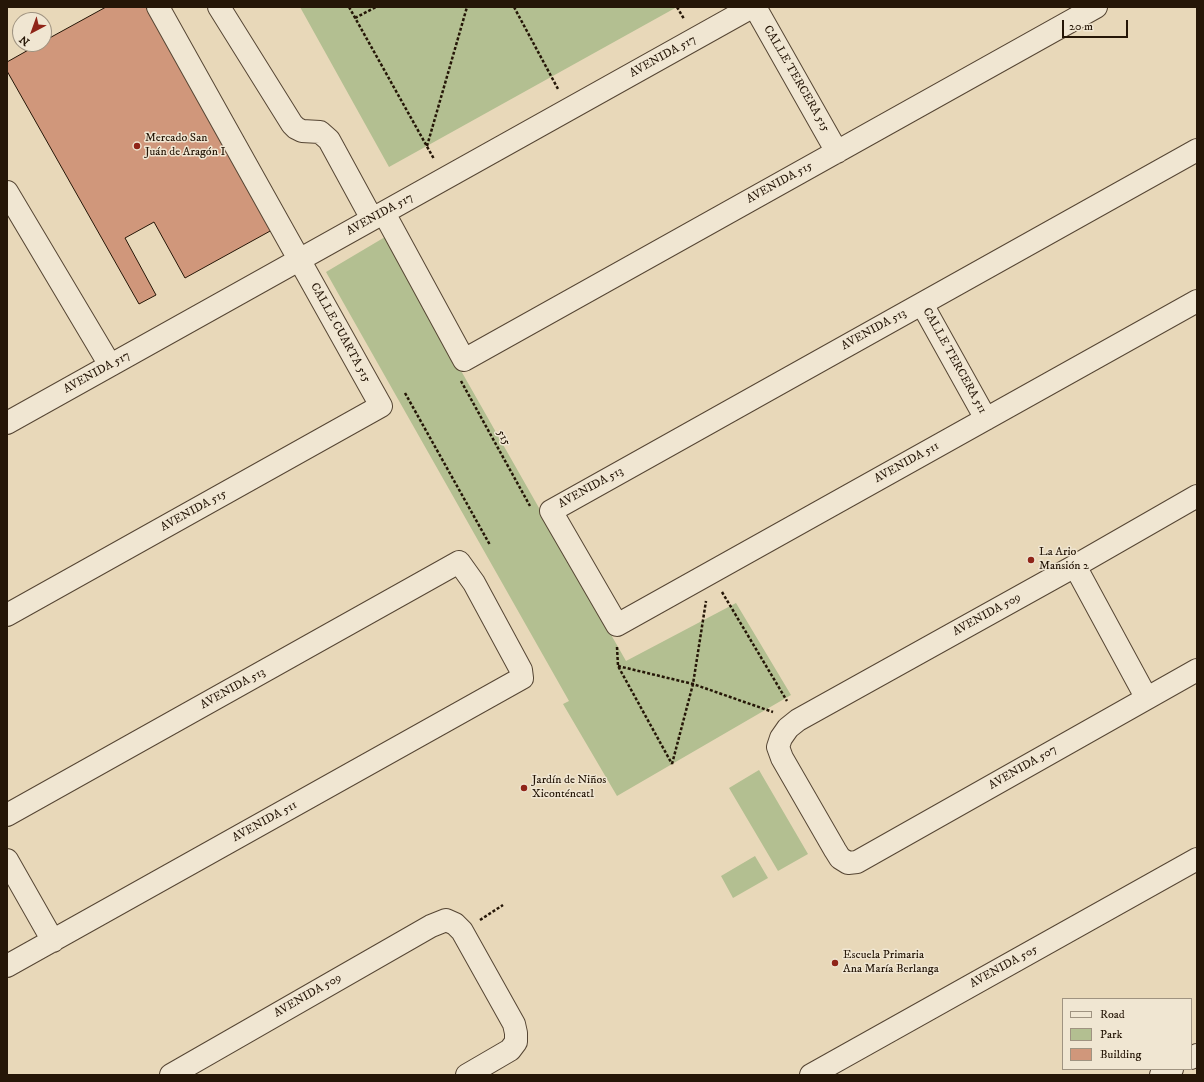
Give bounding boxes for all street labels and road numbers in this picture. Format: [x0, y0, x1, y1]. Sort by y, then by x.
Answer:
street label: CALLE TERCERA 515 [760, 23, 832, 135]
street label: AVENIDA 517 [627, 33, 699, 81]
street label: AVENIDA 515 [744, 159, 816, 207]
street label: AVENIDA 517 [344, 191, 416, 239]
street label: CALLE CUARTA 515 [307, 281, 373, 385]
street label: AVENIDA 513 [839, 306, 909, 354]
street label: CALLE TERCERA 511 [919, 306, 989, 416]
street label: AVENIDA 517 [61, 349, 133, 397]
street label: 515 [493, 427, 513, 449]
street label: AVENIDA 511 [872, 439, 942, 487]
street label: AVENIDA 513 [556, 464, 626, 512]
street label: AVENIDA 515 [158, 487, 230, 535]
street label: AVENIDA 509 [950, 590, 1024, 640]
street label: AVENIDA 513 [198, 665, 268, 713]
street label: AVENIDA 507 [987, 743, 1059, 793]
street label: AVENIDA 511 [230, 798, 300, 846]
street label: AVENIDA 505 [967, 942, 1041, 992]
street label: AVENIDA 509 [272, 971, 344, 1021]

